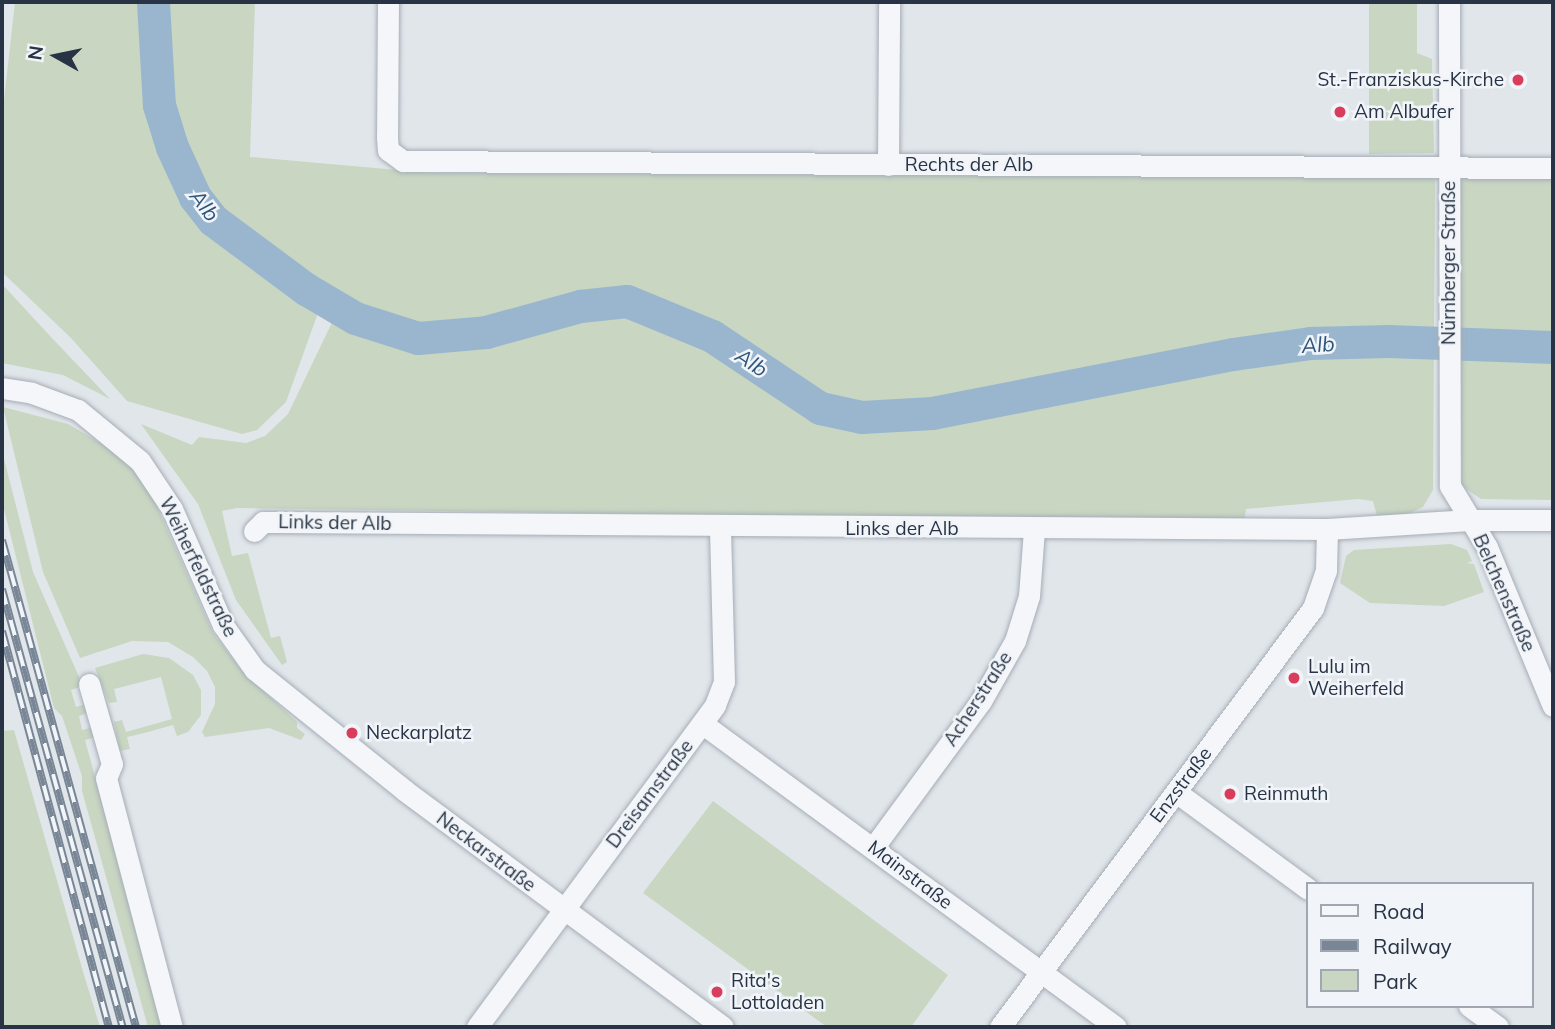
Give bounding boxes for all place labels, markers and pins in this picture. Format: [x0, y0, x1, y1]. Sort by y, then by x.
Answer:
place label: St.-Franziskus-Kirche [1317, 69, 1504, 91]
marker: St.-Franziskus-Kirche [1510, 72, 1526, 88]
place label: Am Albufer [1354, 101, 1454, 123]
marker: Am Albufer [1332, 104, 1348, 120]
place label: Lulu im Weiherfeld [1308, 656, 1404, 700]
marker: Lulu im Weiherfeld [1286, 670, 1302, 686]
place label: Neckarplatz [366, 722, 472, 744]
marker: Neckarplatz [344, 725, 360, 741]
place label: Reinmuth [1244, 783, 1328, 805]
marker: Reinmuth [1222, 786, 1238, 802]
place label: Rita's Lottoladen [731, 970, 825, 1014]
marker: Rita's Lottoladen [709, 984, 725, 1000]

